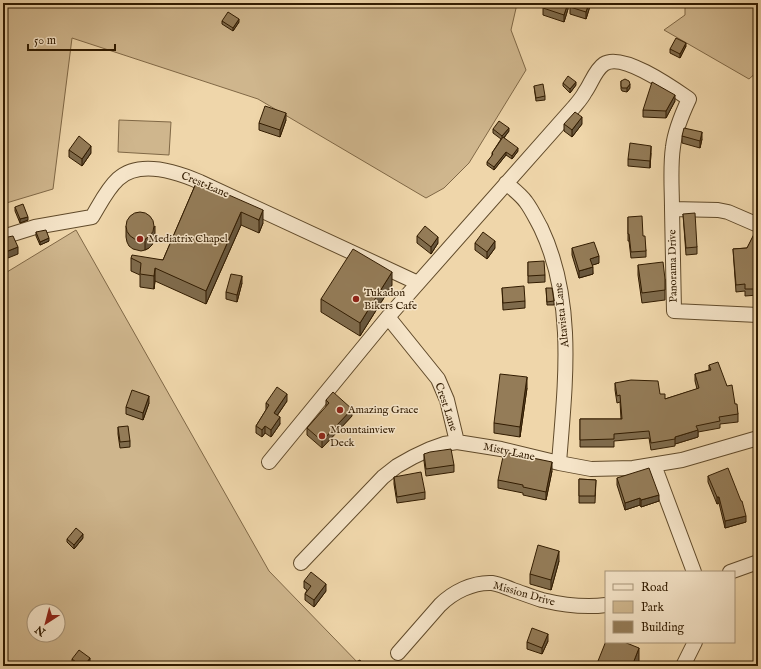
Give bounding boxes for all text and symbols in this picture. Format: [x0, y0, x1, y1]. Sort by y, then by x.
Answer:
scale bar [28, 26, 115, 52]
text: 50 m [34, 33, 56, 48]
street label: Crest Lane [179, 169, 231, 201]
street label: Panorama Drive [665, 229, 681, 303]
place label: Mediatrix Chapel [148, 232, 228, 246]
marker: Mediatrix Chapel [135, 234, 145, 244]
street label: Altavista Lane [552, 282, 572, 349]
place label: Tukadon Bikers Cafe [364, 286, 417, 313]
marker: Tukadon Bikers Cafe [351, 294, 361, 304]
street label: Crest Lane [432, 381, 460, 433]
place label: Amazing Grace [347, 403, 418, 417]
marker: Amazing Grace [335, 405, 345, 415]
place label: Mountainview Deck [330, 423, 396, 450]
marker: Mountainview Deck [317, 431, 327, 441]
street label: Misty Lane [482, 440, 536, 464]
legend [605, 571, 735, 643]
street label: Mission Drive [491, 578, 557, 610]
text: Road [641, 580, 669, 595]
text: Park [641, 600, 664, 615]
north arrow [26, 603, 66, 643]
text: Building [641, 620, 685, 635]
text: N [32, 622, 49, 639]

